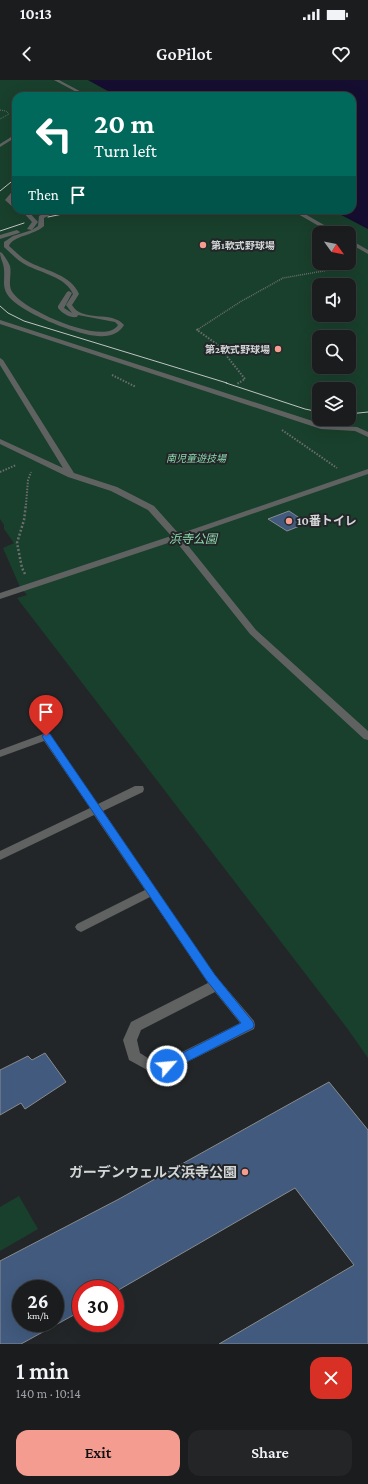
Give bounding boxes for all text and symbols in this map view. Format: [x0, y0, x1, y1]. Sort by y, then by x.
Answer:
text: 10:13 [20, 6, 52, 22]
icon: back [16, 43, 38, 65]
icon: heart [330, 43, 352, 65]
text: GoPilot [156, 44, 212, 64]
icon: left [28, 108, 80, 160]
text: 20 m [94, 108, 154, 139]
text: Turn left [94, 141, 157, 161]
icon: arrive [67, 184, 89, 206]
text: Then [28, 187, 59, 203]
north arrow [312, 226, 356, 270]
map controls [312, 226, 356, 426]
marker: 第1軟式野球場 [198, 240, 208, 250]
place label: 第1軟式野球場 [211, 240, 275, 251]
button: sound [312, 278, 356, 322]
button: search [312, 330, 356, 374]
place label: 第2軟式野球場 [205, 344, 270, 355]
marker: 第2軟式野球場 [273, 344, 283, 354]
button: layers [312, 382, 356, 426]
park label: 南児童遊技場 [166, 453, 227, 464]
place label: 10番トイレ [297, 514, 357, 528]
marker: 10番トイレ [284, 516, 294, 526]
park label: 浜寺公園 [169, 532, 219, 546]
pin [29, 695, 63, 736]
icon: arrive [35, 701, 57, 723]
position arrow [146, 1045, 188, 1087]
place label: ガーデンウェルズ浜寺公園 [69, 1164, 237, 1180]
marker: ガーデンウェルズ浜寺公園 [240, 1167, 250, 1177]
speed limit sign: 30 [72, 1280, 124, 1332]
text: 26 [27, 1290, 49, 1312]
text: km/h [27, 1310, 49, 1321]
text: 1 min [16, 1357, 69, 1384]
button: close [310, 1357, 352, 1399]
text: 140 m · 10:14 [16, 1386, 81, 1401]
button: Exit [16, 1430, 180, 1476]
button: Share [188, 1430, 352, 1476]

